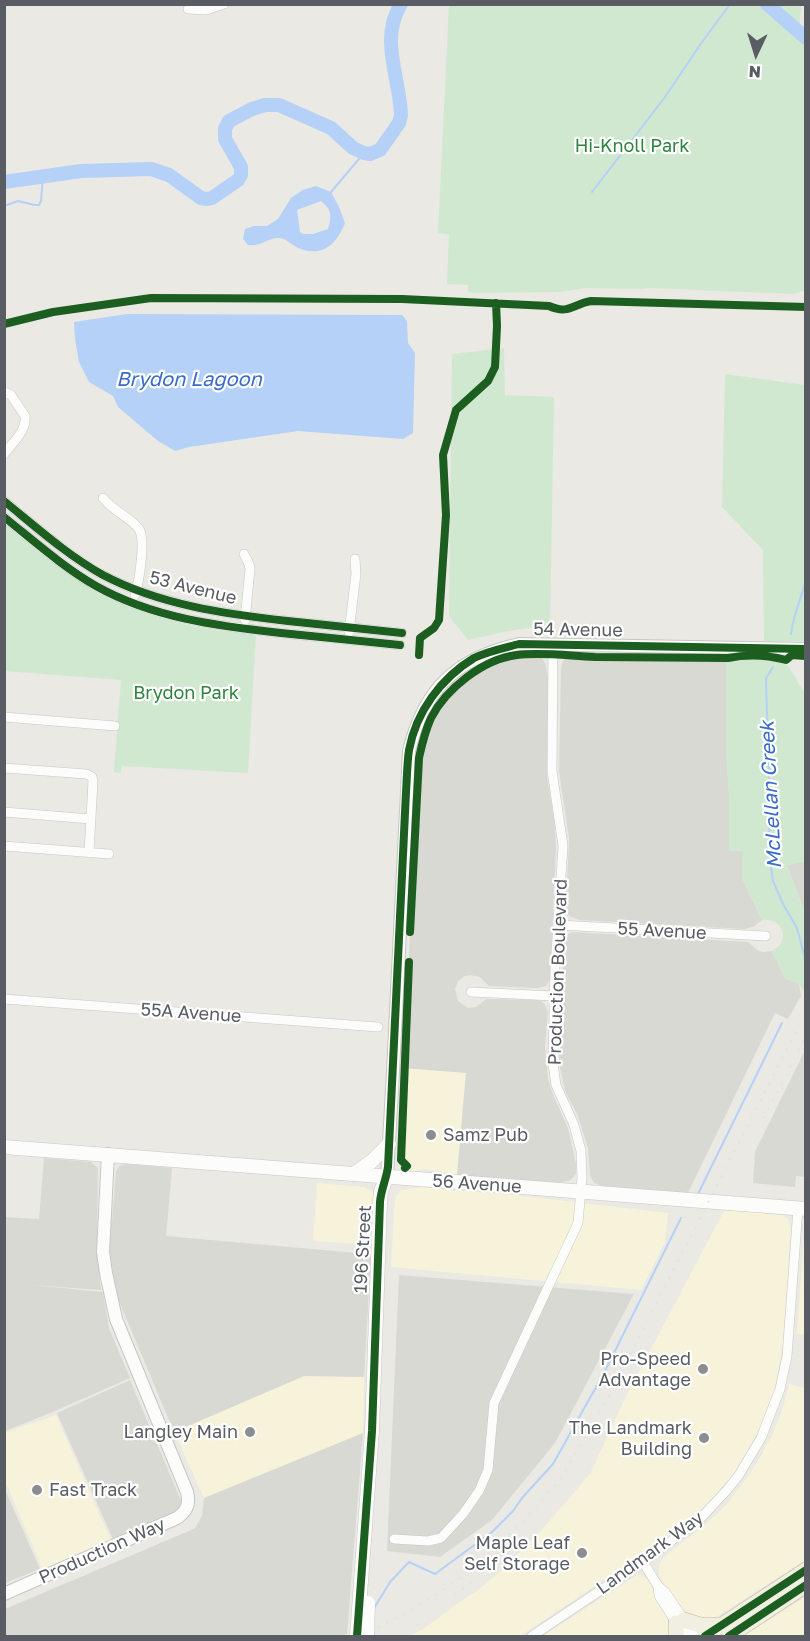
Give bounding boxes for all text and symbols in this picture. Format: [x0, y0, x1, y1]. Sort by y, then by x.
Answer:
north arrow [726, 24, 786, 84]
text: N [748, 62, 762, 82]
park label: Hi-Knoll Park [575, 135, 689, 157]
water label: Brydon Lagoon [116, 368, 262, 392]
street label: 53 Avenue [147, 567, 239, 609]
street label: 54 Avenue [533, 618, 623, 642]
park label: Brydon Park [133, 682, 239, 704]
water label: McLellan Creek [755, 720, 787, 870]
street label: Production Boulevard [544, 878, 572, 1066]
street label: 55 Avenue [617, 918, 707, 944]
street label: 55A Avenue [140, 999, 242, 1027]
place label: Samz Pub [443, 1124, 528, 1146]
marker: Samz Pub [424, 1128, 438, 1142]
street label: 56 Avenue [432, 1170, 522, 1198]
street label: 196 Street [350, 1204, 376, 1294]
place label: Pro-Speed Advantage [599, 1348, 691, 1390]
marker: Pro-Speed Advantage [696, 1362, 710, 1376]
place label: The Landmark Building [569, 1417, 692, 1460]
place label: Langley Main [123, 1421, 238, 1443]
marker: Langley Main [243, 1425, 257, 1439]
marker: The Landmark Building [697, 1431, 711, 1445]
place label: Fast Track [49, 1479, 137, 1501]
marker: Fast Track [30, 1483, 44, 1497]
street label: Landmark Way [592, 1507, 708, 1599]
street label: Production Way [35, 1513, 169, 1589]
place label: Maple Leaf Self Storage [464, 1532, 570, 1574]
marker: Maple Leaf Self Storage [575, 1546, 589, 1560]

